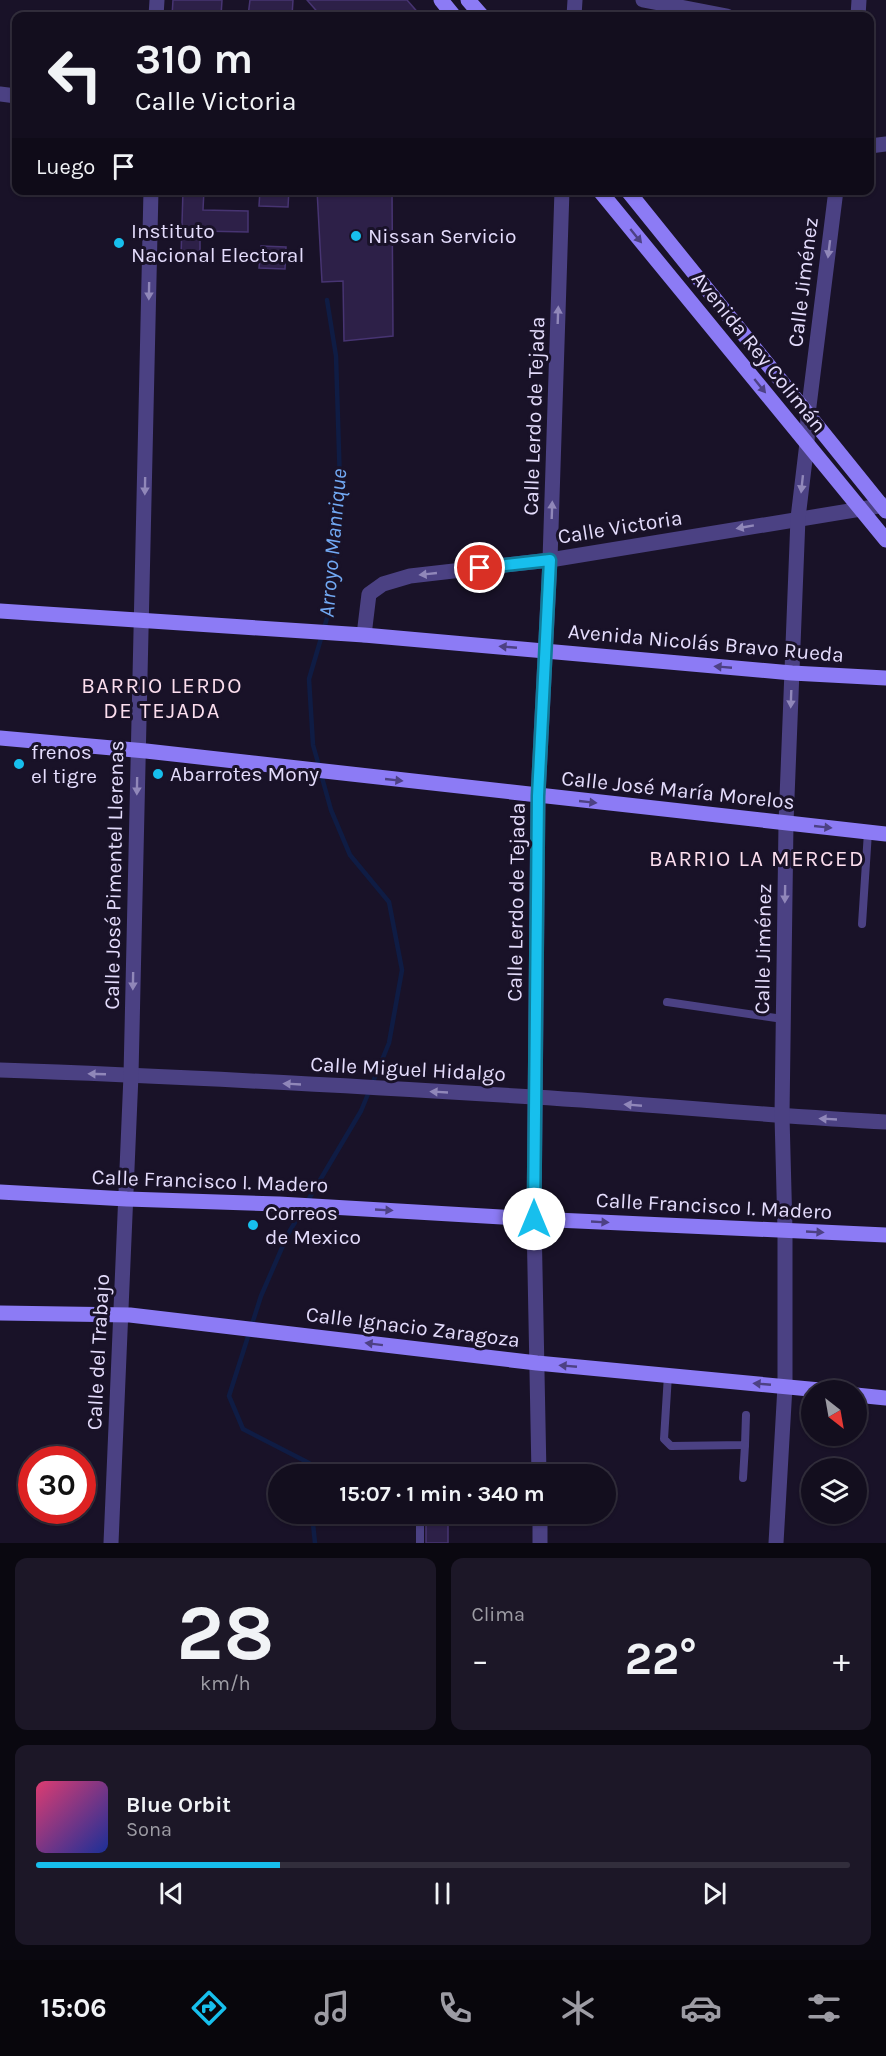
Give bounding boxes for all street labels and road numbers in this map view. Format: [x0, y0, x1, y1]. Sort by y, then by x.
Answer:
street label: Calle Jiménez [783, 216, 823, 348]
street label: Avenida Rey Colimán [687, 267, 831, 437]
street label: Calle Lerdo de Tejada [519, 316, 549, 516]
street label: Calle Victoria [556, 505, 684, 549]
street label: Avenida Nicolás Bravo Rueda [567, 619, 845, 667]
street label: Calle José Pimentel Llerenas [100, 740, 128, 1010]
street label: Calle José María Morelos [560, 766, 796, 814]
street label: Calle Lerdo de Tejada [502, 802, 530, 1002]
street label: Calle Jiménez [750, 884, 776, 1014]
street label: Calle Miguel Hidalgo [310, 1052, 506, 1086]
street label: Calle Francisco I. Madero [91, 1165, 329, 1197]
street label: Calle Francisco I. Madero [595, 1188, 833, 1224]
street label: Calle del Trabajo [82, 1273, 114, 1431]
street label: Calle Ignacio Zaragoza [305, 1302, 521, 1352]

